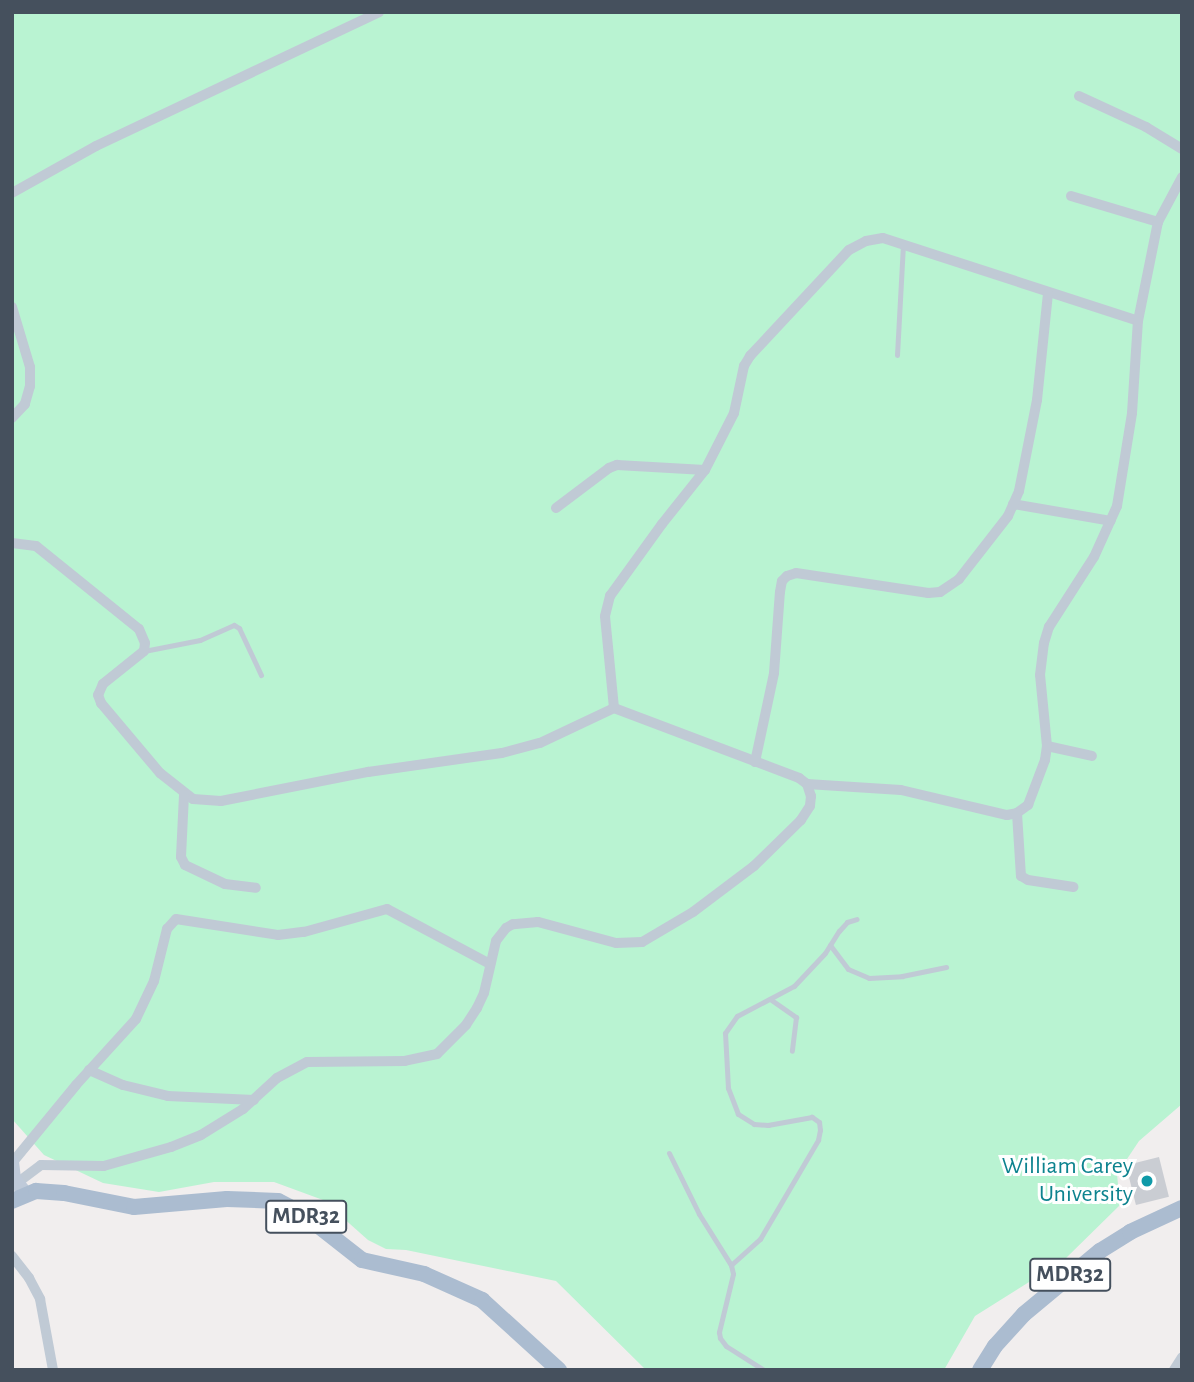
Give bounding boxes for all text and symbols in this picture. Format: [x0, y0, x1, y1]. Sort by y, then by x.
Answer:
place label: William Carey University [1002, 1153, 1133, 1209]
marker: William Carey University [1139, 1173, 1155, 1189]
road number: MDR32 [264, 1198, 348, 1236]
road number: MDR32 [1028, 1256, 1112, 1294]

